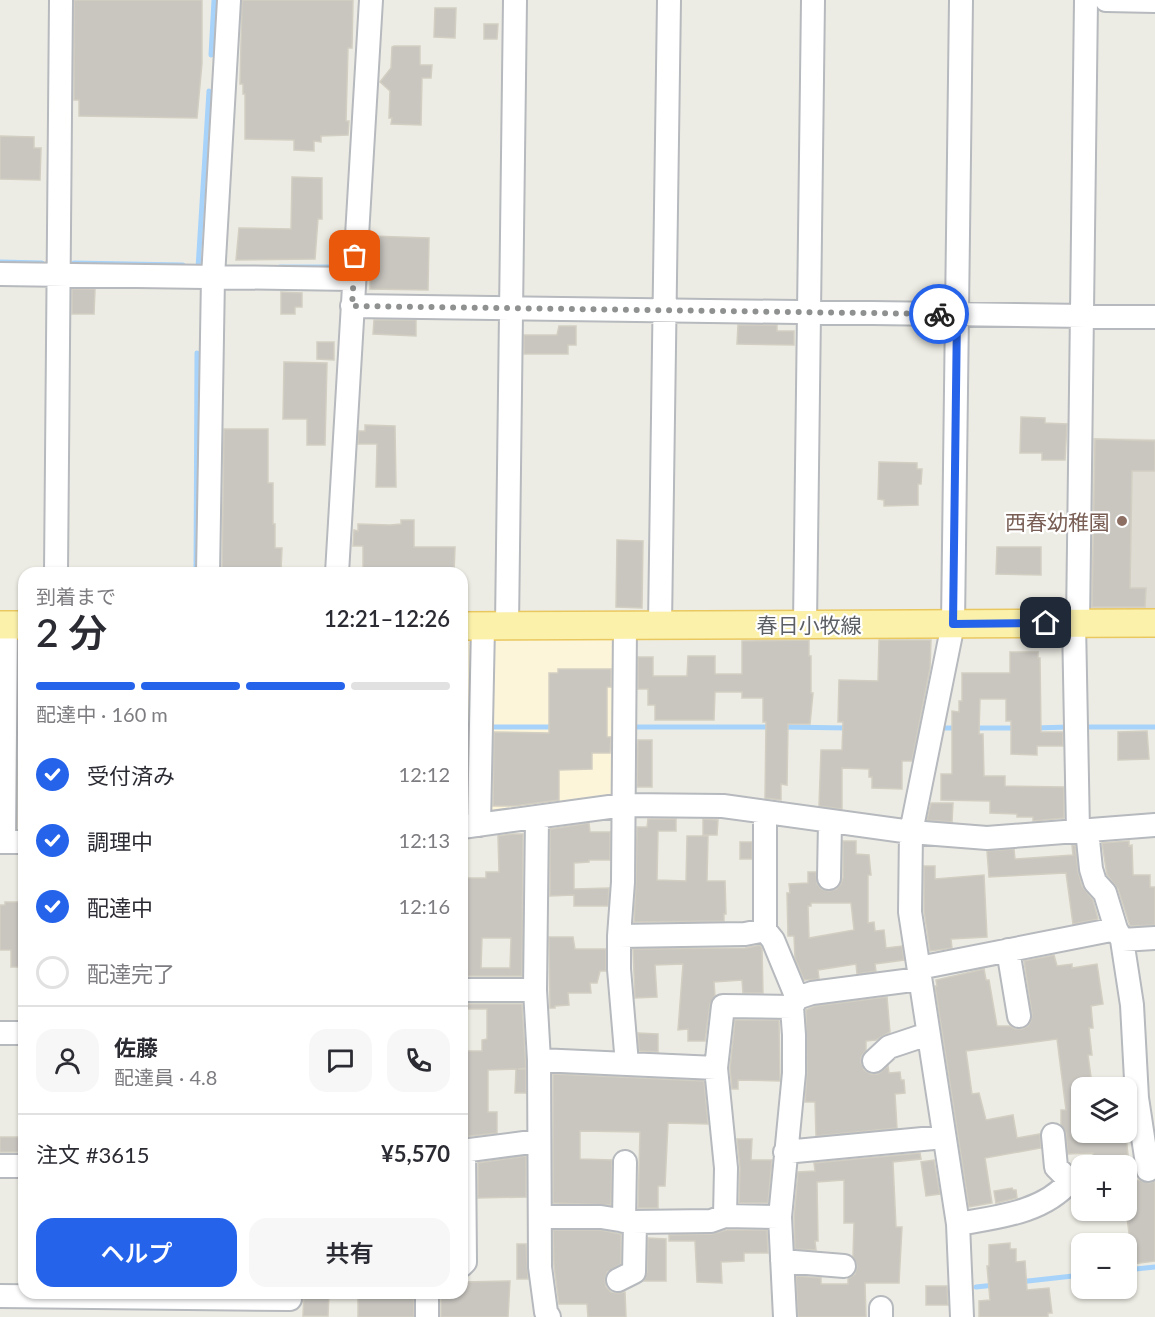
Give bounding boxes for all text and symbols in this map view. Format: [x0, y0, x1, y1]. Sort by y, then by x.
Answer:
pin [329, 230, 380, 281]
icon: bag [338, 239, 371, 272]
courier [909, 284, 969, 344]
icon: bike [923, 298, 956, 331]
place label: 西春幼稚園 [1005, 509, 1110, 534]
marker: 西春幼稚園 [1115, 514, 1129, 528]
text: 到着まで [36, 584, 116, 608]
pin [1020, 597, 1071, 648]
text: 12:21–12:26 [324, 605, 450, 632]
icon: home [1029, 606, 1062, 639]
text: 2 分 [36, 609, 107, 655]
street label: 春日小牧線 [757, 612, 862, 637]
text: 配達中 · 160 m [36, 702, 168, 726]
icon: check [36, 758, 69, 791]
text: 受付済み [87, 762, 175, 789]
text: 12:12 [399, 762, 450, 786]
icon: check [36, 824, 69, 857]
text: 調理中 [87, 828, 153, 855]
text: 12:13 [399, 828, 450, 852]
icon: check [36, 890, 69, 923]
text: 配達中 [87, 894, 153, 921]
text: 12:16 [399, 894, 450, 918]
text: 配達完了 [87, 960, 175, 987]
button: person [36, 1029, 99, 1092]
button: chat [309, 1029, 372, 1092]
button: phone [387, 1029, 450, 1092]
text: 佐藤 [114, 1034, 158, 1061]
text: 配達員 · 4.8 [114, 1065, 217, 1089]
map controls [1071, 1077, 1137, 1299]
button: layers [1071, 1077, 1137, 1143]
text: ¥5,570 [381, 1140, 450, 1167]
text: 注文 #3615 [36, 1141, 149, 1168]
button: + [1071, 1155, 1137, 1221]
button: ヘルプ [36, 1218, 237, 1287]
button: 共有 [249, 1218, 450, 1287]
button: − [1071, 1233, 1137, 1299]

